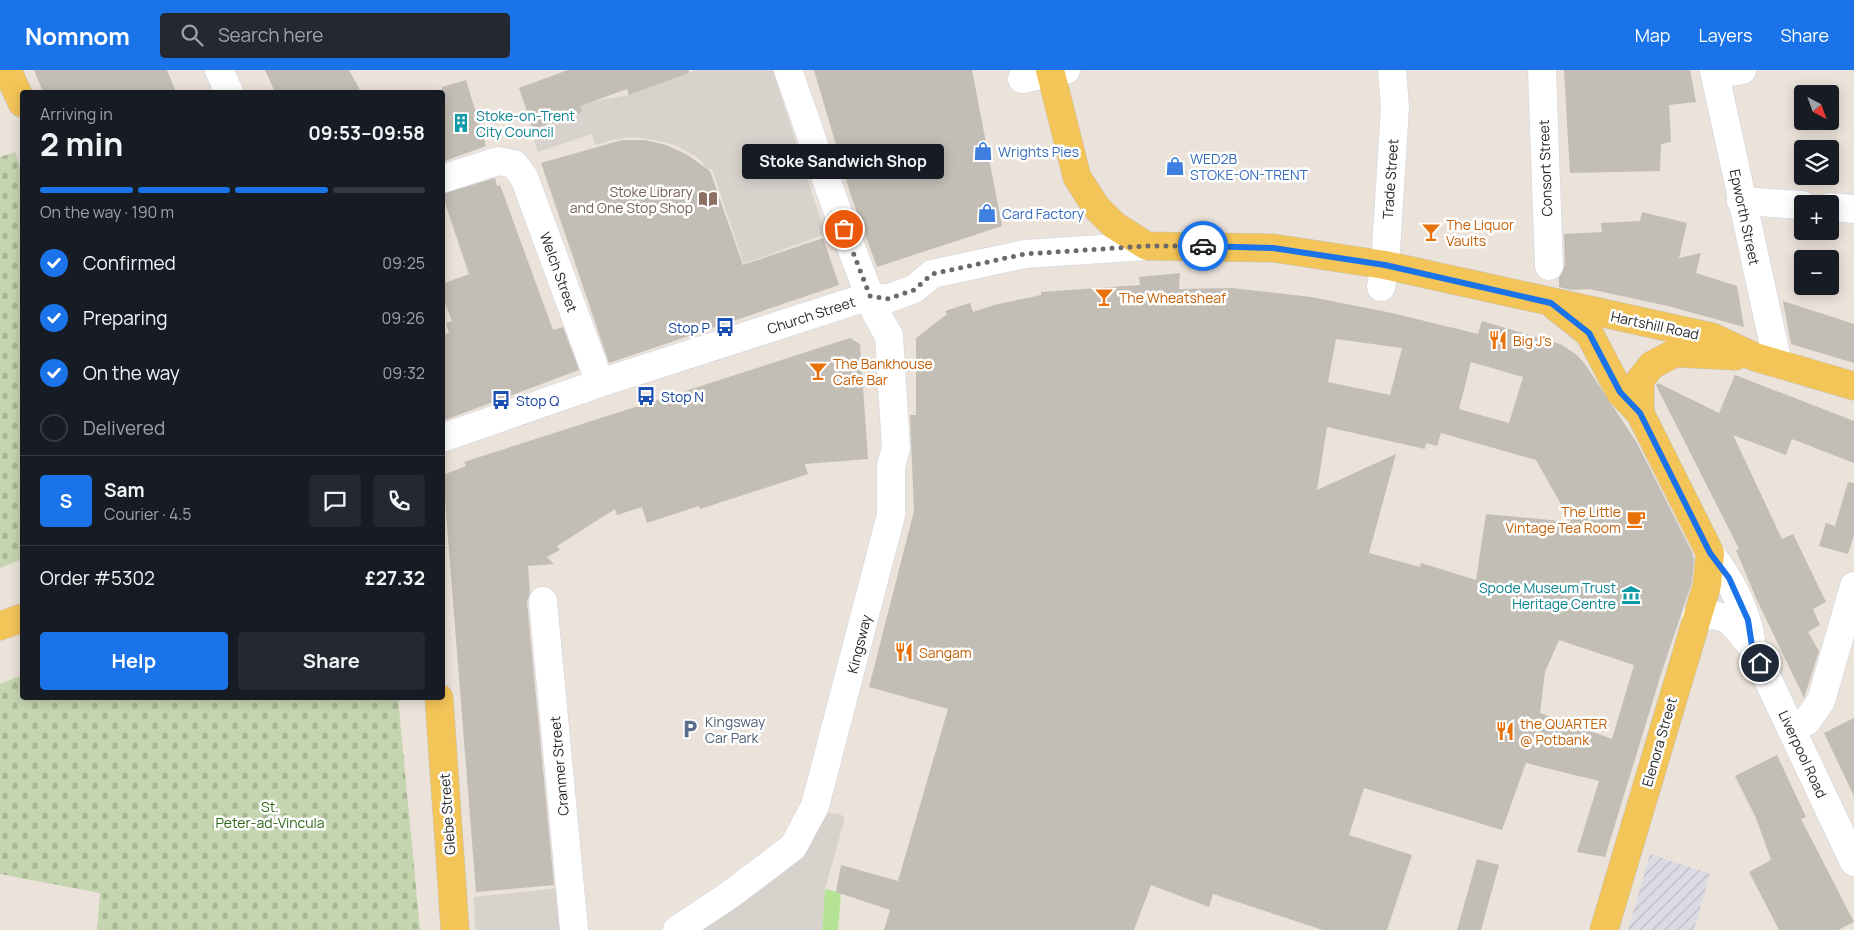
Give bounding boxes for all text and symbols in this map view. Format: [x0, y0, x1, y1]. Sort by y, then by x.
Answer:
search box [160, 13, 510, 58]
text: Nomnom [25, 19, 130, 52]
icon: search [178, 21, 206, 49]
text: Search here [218, 22, 323, 48]
text: Map [1635, 23, 1670, 47]
text: Layers [1698, 23, 1752, 47]
text: Share [1780, 23, 1829, 47]
north arrow [1794, 85, 1839, 130]
map controls [1794, 85, 1839, 295]
text: Arriving in [40, 103, 113, 125]
place label: Stoke-on-Trent City Council [476, 106, 575, 141]
building icon: Stoke-on-Trent City Council [450, 112, 472, 134]
street label: Consort Street [1534, 119, 1556, 217]
text: 09:53–09:58 [308, 120, 425, 146]
text: 2 min [40, 122, 123, 166]
street label: Trade Street [1378, 138, 1402, 220]
shop icon: Wrights Pies [972, 140, 994, 162]
button: layers [1794, 140, 1839, 185]
place label: Wrights Pies [998, 142, 1079, 161]
callout: Stoke Sandwich Shop [743, 144, 945, 179]
place label: WED2B STOKE-ON-TRENT [1190, 149, 1309, 184]
text: Stoke Sandwich Shop [759, 150, 927, 172]
shop icon: WED2B STOKE-ON-TRENT [1164, 155, 1186, 177]
street label: Epworth Street [1726, 167, 1765, 267]
place label: Stoke Library and One Stop Shop [570, 182, 694, 217]
library icon: Stoke Library and One Stop Shop [697, 188, 719, 210]
button: + [1794, 195, 1839, 240]
text: On the way · 190 m [40, 201, 174, 223]
shop icon: Card Factory [976, 202, 998, 224]
place label: Card Factory [1002, 204, 1085, 223]
pin [823, 208, 865, 250]
icon: bag [830, 215, 858, 243]
place label: The Liquor Vaults [1446, 215, 1514, 250]
courier [1178, 221, 1228, 271]
bar icon: The Liquor Vaults [1420, 221, 1442, 243]
street label: Welch Street [536, 229, 582, 315]
icon: car [1189, 232, 1217, 260]
icon: check [40, 249, 68, 277]
text: Confirmed [83, 250, 176, 276]
button: − [1794, 250, 1839, 295]
text: 09:25 [382, 252, 425, 274]
bar icon: The Wheatsheaf [1093, 286, 1115, 308]
place label: The Wheatsheaf [1119, 288, 1226, 307]
street label: Church Street [765, 292, 858, 338]
icon: check [40, 304, 68, 332]
text: Preparing [83, 305, 168, 331]
street label: Hartshill Road [1609, 306, 1701, 344]
text: 09:26 [381, 307, 425, 329]
bus stop icon: Stop P [714, 316, 736, 338]
place label: Stop P [668, 318, 711, 337]
restaurant icon: Big J's [1487, 329, 1509, 351]
place label: Big J's [1513, 331, 1552, 350]
place label: The Bankhouse Cafe Bar [833, 354, 933, 389]
icon: check [40, 359, 68, 387]
text: On the way [83, 360, 180, 386]
bar icon: The Bankhouse Cafe Bar [807, 360, 829, 382]
text: 09:32 [383, 362, 425, 384]
bus stop icon: Stop N [635, 385, 657, 407]
place label: Stop N [661, 387, 704, 406]
bus stop icon: Stop Q [490, 389, 512, 411]
place label: Stop Q [516, 391, 559, 410]
text: Delivered [83, 415, 165, 441]
button: chat [309, 475, 361, 527]
button: phone [373, 475, 425, 527]
text: Sam [104, 477, 145, 503]
text: S [60, 488, 72, 514]
place label: The Little Vintage Tea Room [1505, 502, 1621, 537]
text: Courier · 4.5 [104, 503, 191, 525]
cafe icon: The Little Vintage Tea Room [1625, 508, 1647, 530]
text: Order #5302 [40, 565, 155, 591]
text: £27.32 [365, 565, 425, 591]
place label: Spode Museum Trust Heritage Centre [1479, 578, 1616, 613]
museum icon: Spode Museum Trust Heritage Centre [1620, 584, 1642, 606]
street label: Kingsway [842, 612, 876, 676]
button: Help [40, 632, 228, 690]
button: Share [238, 632, 425, 690]
restaurant icon: Sangam [893, 641, 915, 663]
pin [1739, 642, 1781, 684]
place label: Sangam [919, 643, 972, 662]
icon: home [1746, 649, 1774, 677]
street label: Elenora Street [1637, 695, 1681, 789]
street label: Liverpool Road [1774, 707, 1832, 801]
place label: Kingsway Car Park [705, 712, 766, 747]
place label: the QUARTER @ Potbank [1520, 714, 1607, 749]
street label: Cranmer Street [545, 715, 573, 817]
parking icon: Kingsway Car Park [679, 718, 701, 740]
restaurant icon: the QUARTER @ Potbank [1494, 720, 1516, 742]
street label: Glebe Street [435, 772, 459, 855]
park label: St. Peter-ad-Vincula [215, 797, 325, 832]

